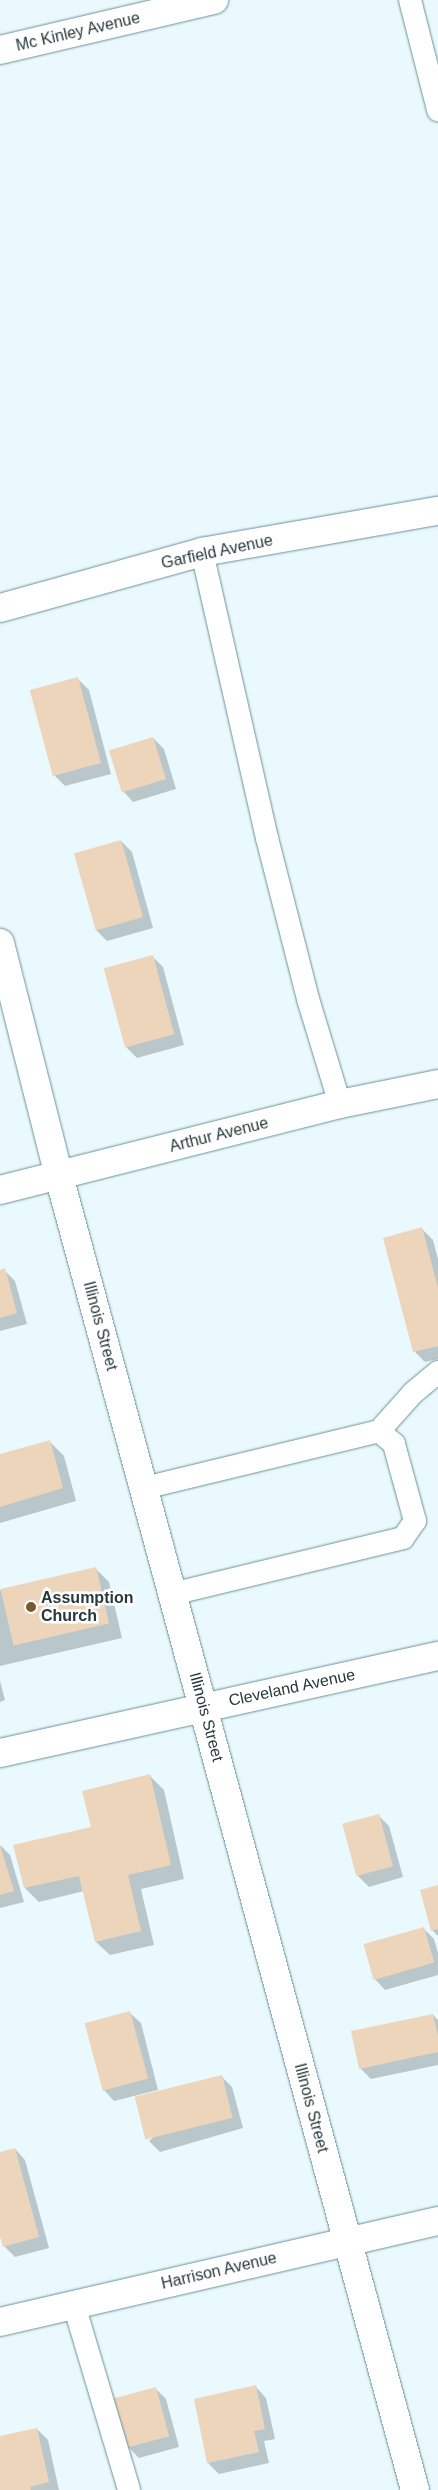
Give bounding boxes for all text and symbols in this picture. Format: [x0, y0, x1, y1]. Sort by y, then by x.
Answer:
street label: Mc Kinley Avenue [14, 8, 142, 56]
street label: Garfield Avenue [159, 531, 275, 573]
street label: Arthur Avenue [167, 1113, 271, 1157]
street label: Illinois Street [79, 1279, 121, 1373]
place label: Assumption Church [41, 1588, 133, 1626]
marker: Assumption Church [25, 1601, 37, 1613]
street label: Cleveland Avenue [227, 1665, 357, 1711]
street label: Illinois Street [185, 1670, 227, 1764]
street label: Illinois Street [290, 2061, 332, 2155]
street label: Harrison Avenue [159, 2248, 279, 2294]

